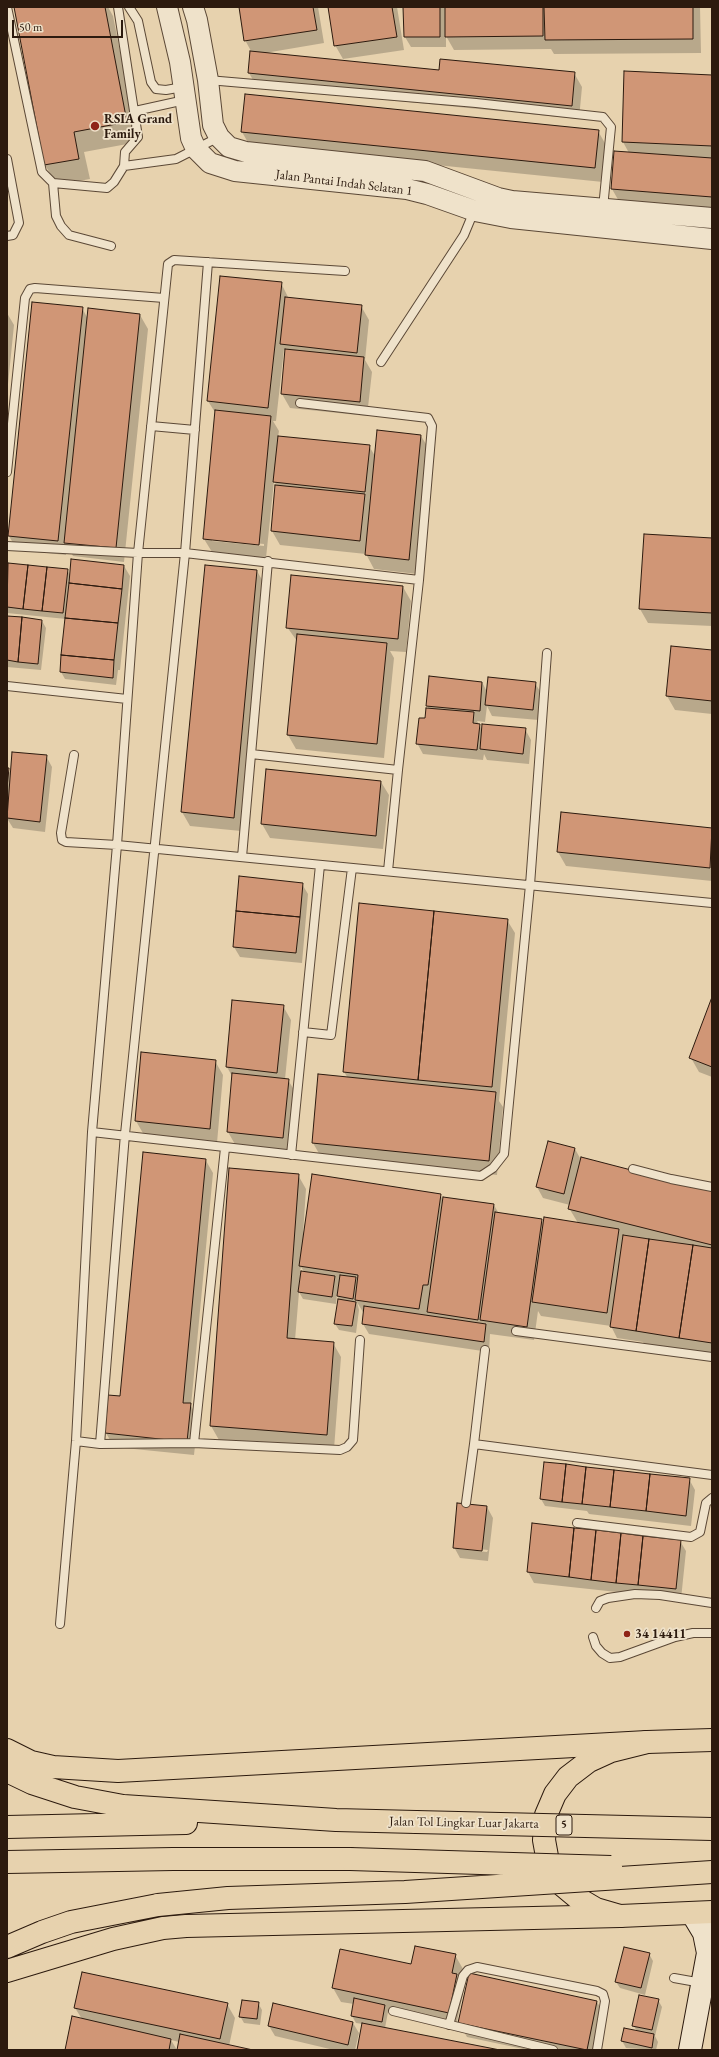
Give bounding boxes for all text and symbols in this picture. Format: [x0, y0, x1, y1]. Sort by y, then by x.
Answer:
scale bar [14, 12, 125, 38]
text: 50 m [19, 19, 42, 35]
place label: RSIA Grand Family [104, 111, 172, 142]
marker: RSIA Grand Family [89, 120, 101, 132]
street label: Jalan Pantai Indah Selatan 1 [275, 167, 413, 199]
place label: 34 14411 [635, 1626, 686, 1642]
marker: 34 14411 [622, 1629, 632, 1639]
street label: Jalan Tol Lingkar Luar Jakarta [389, 1814, 539, 1832]
road number: 5 [556, 1815, 572, 1835]

